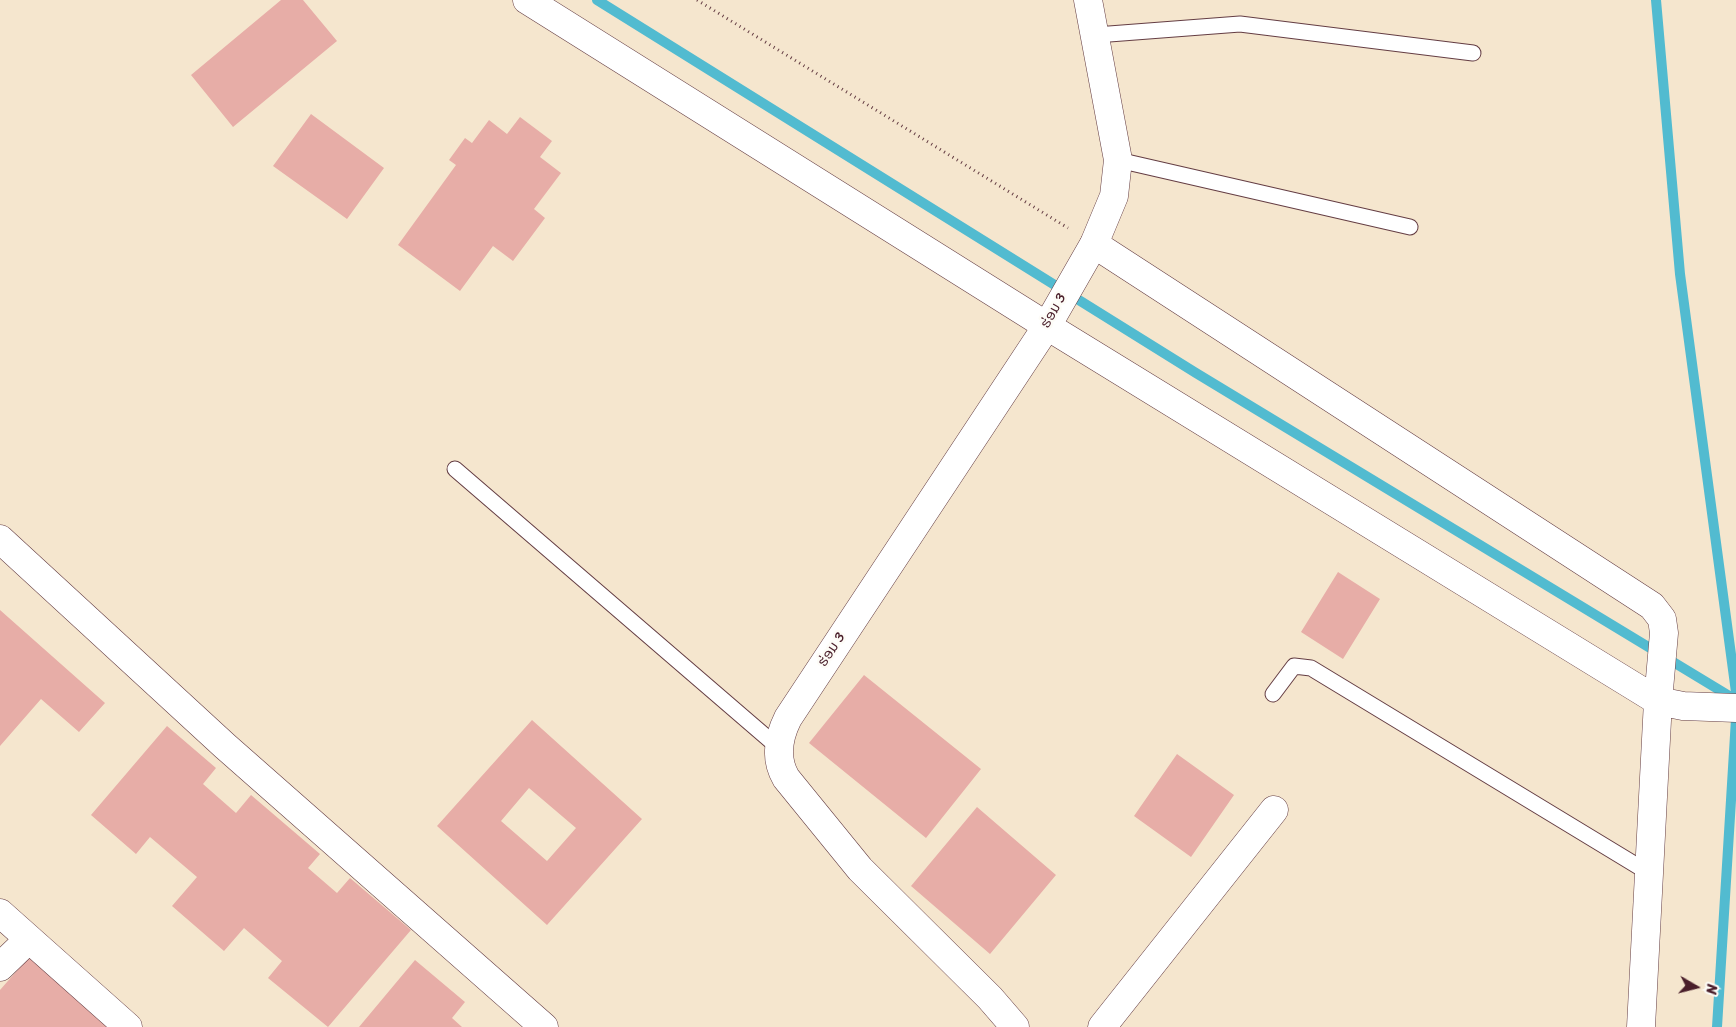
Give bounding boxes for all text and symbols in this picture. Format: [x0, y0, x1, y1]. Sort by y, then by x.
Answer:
street label: ຮ່ອມ 3 [1038, 291, 1070, 331]
street label: ຮ່ອມ 3 [815, 630, 849, 670]
north arrow [1671, 962, 1721, 1012]
text: N [1698, 983, 1724, 996]

